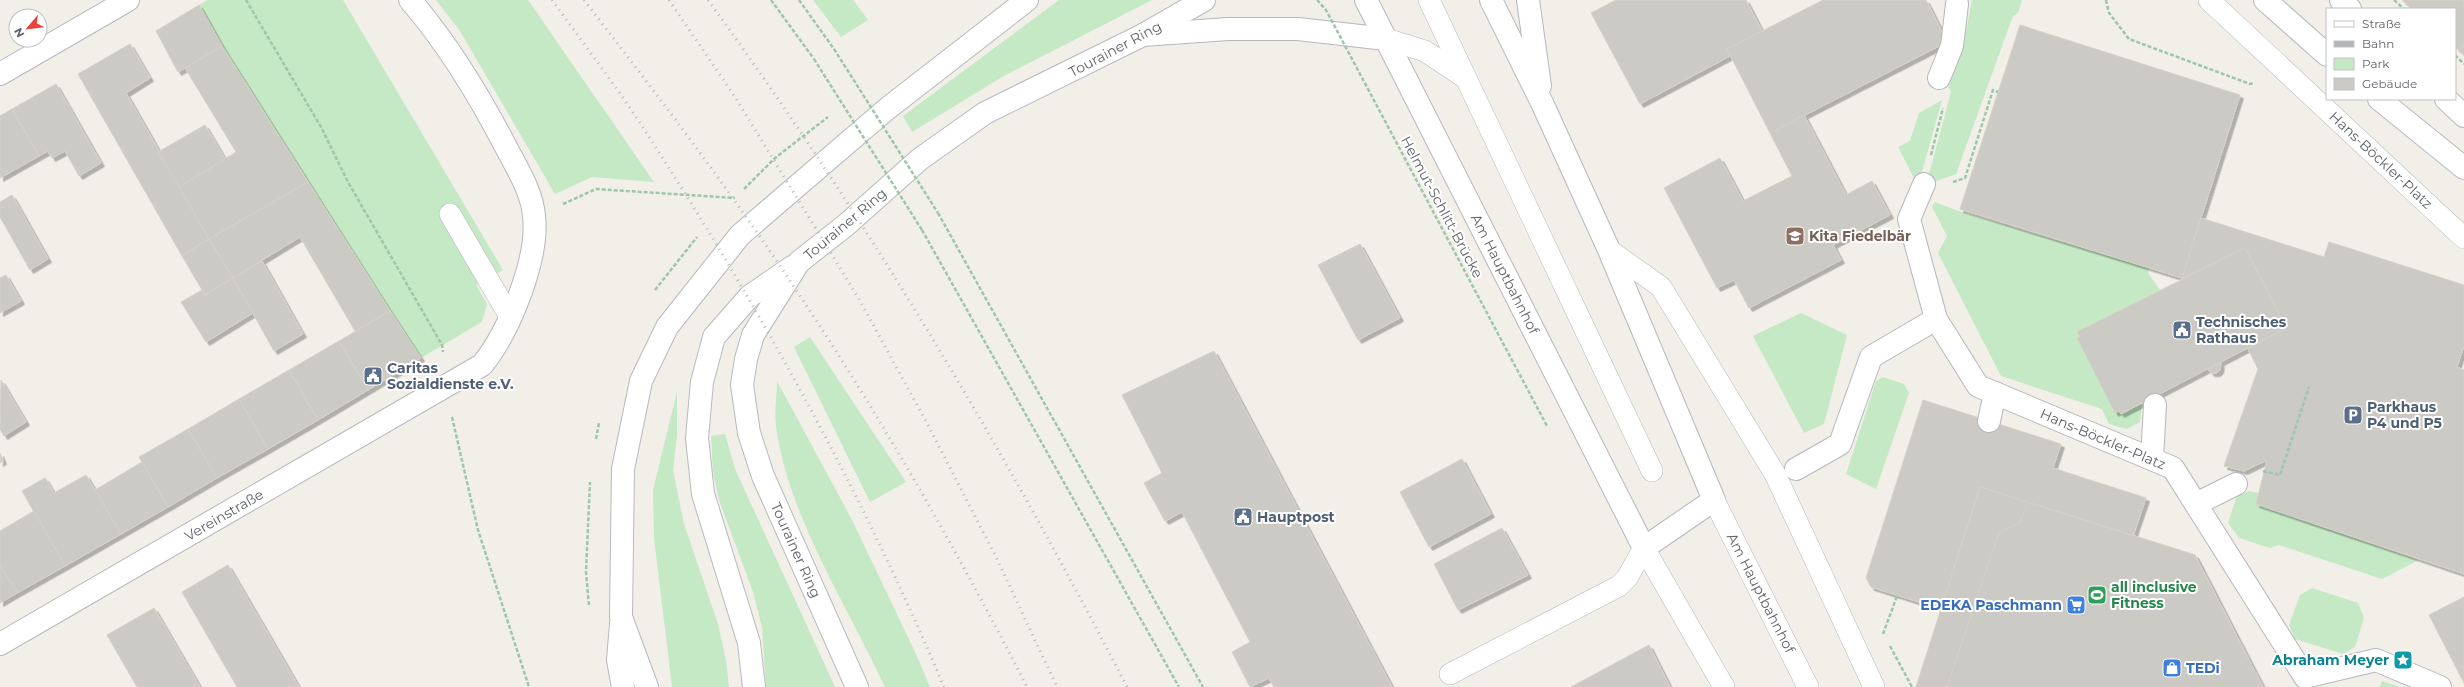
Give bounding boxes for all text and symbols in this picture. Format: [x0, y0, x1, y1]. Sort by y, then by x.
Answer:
north arrow [8, 8, 48, 48]
legend [2326, 8, 2456, 100]
text: Straße [2362, 16, 2401, 31]
street label: Tourainer Ring [1065, 17, 1165, 81]
text: N [11, 25, 27, 40]
text: Bahn [2362, 36, 2394, 51]
text: Park [2362, 56, 2390, 71]
text: Gebäude [2362, 76, 2417, 91]
street label: Hans-Böckler-Platz [2326, 107, 2436, 213]
street label: Helmut-Schlitt-Brücke [1397, 133, 1487, 281]
street label: Tourainer Ring [800, 184, 890, 264]
street label: Am Hauptbahnhof [1467, 211, 1544, 338]
school or university icon: Kita Fiedelbär [1784, 225, 1806, 247]
place label: Kita Fiedelbär [1809, 227, 1911, 245]
place label: Technisches Rathaus [2196, 313, 2287, 347]
public building icon: Technisches Rathaus [2171, 319, 2193, 341]
place label: Caritas Sozialdienste e.V. [387, 359, 514, 393]
public building icon: Caritas Sozialdienste e.V. [362, 365, 384, 387]
place label: Parkhaus P4 und P5 [2367, 398, 2442, 432]
street label: Hans-Böckler-Platz [2037, 404, 2169, 474]
parking icon: Parkhaus P4 und P5 [2342, 404, 2364, 426]
street label: Vereinstraße [181, 485, 267, 545]
street label: Tourainer Ring [767, 499, 825, 601]
public building icon: Hauptpost [1232, 506, 1254, 528]
place label: Hauptpost [1257, 508, 1335, 526]
street label: Am Hauptbahnhof [1723, 530, 1800, 657]
place label: all inclusive Fitness [2111, 578, 2197, 612]
sports icon: all inclusive Fitness [2086, 584, 2108, 606]
supermarket icon: EDEKA Paschmann [2065, 594, 2087, 616]
place label: EDEKA Paschmann [1920, 596, 2062, 614]
place icon: Abraham Meyer [2392, 649, 2414, 671]
place label: Abraham Meyer [2271, 651, 2389, 669]
shop icon: TEDi [2161, 657, 2183, 679]
place label: TEDi [2186, 659, 2220, 677]

